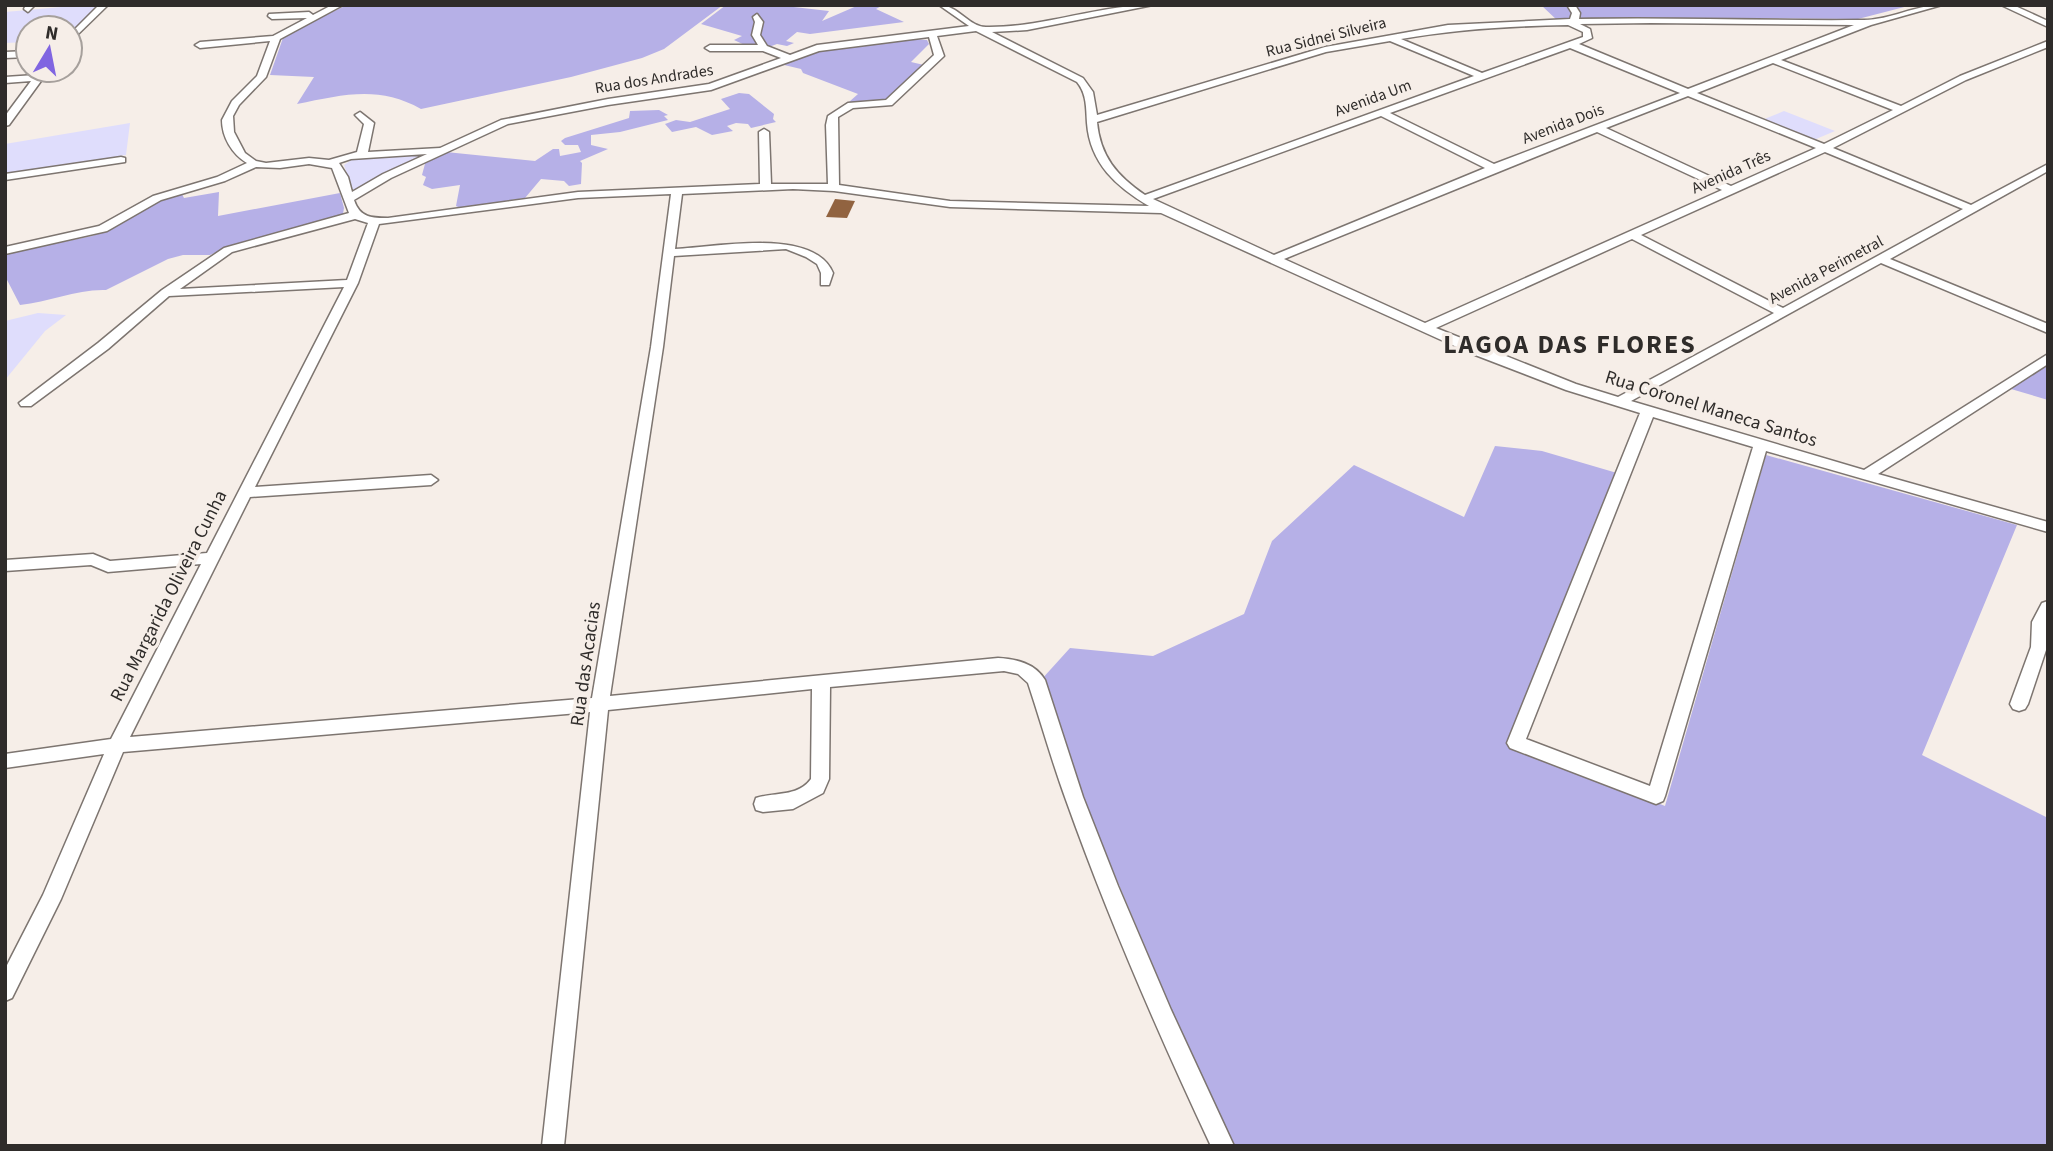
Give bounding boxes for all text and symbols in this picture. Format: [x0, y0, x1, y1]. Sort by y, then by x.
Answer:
street label: Rua Sidnei Silveira [1263, 11, 1389, 63]
north arrow [14, 14, 84, 84]
text: N [43, 19, 60, 48]
street label: Rua dos Andrades [593, 59, 715, 99]
street label: Avenida Um [1331, 74, 1415, 122]
street label: Avenida Dois [1519, 98, 1607, 150]
street label: Avenida Três [1688, 145, 1774, 199]
street label: Avenida Perimetral [1765, 231, 1887, 309]
district label: LAGOA DAS FLORES [1443, 326, 1697, 363]
street label: Rua Coronel Maneca Santos [1602, 364, 1820, 454]
street label: Rua Margarida Oliveira Cunha [104, 486, 234, 706]
street label: Rua das Acacias [564, 600, 608, 728]

